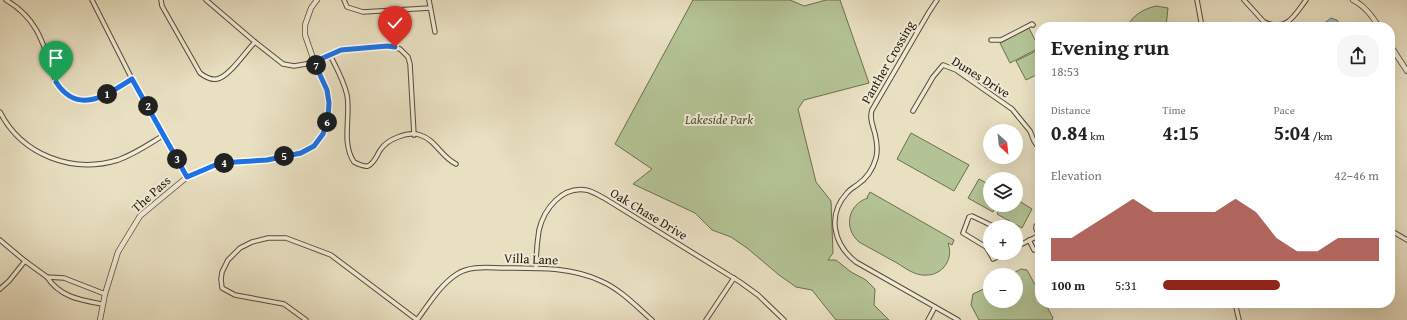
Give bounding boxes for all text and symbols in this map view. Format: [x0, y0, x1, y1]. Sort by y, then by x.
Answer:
pin [378, 6, 412, 47]
icon: check [384, 12, 406, 34]
street label: Panther Crossing [856, 16, 920, 107]
text: Evening run [1051, 31, 1169, 63]
button: share [1337, 35, 1379, 77]
pin [39, 41, 73, 82]
icon: arrive [45, 47, 67, 69]
street label: Dunes Drive [948, 52, 1014, 102]
pin: 7 [306, 55, 326, 75]
text: 7 [313, 57, 319, 73]
text: 18:53 [1051, 62, 1079, 81]
pin: 1 [97, 84, 117, 104]
text: 1 [104, 86, 110, 102]
pin: 2 [138, 96, 158, 116]
text: 2 [145, 98, 151, 114]
text: Distance [1051, 102, 1090, 118]
text: Time [1162, 102, 1186, 118]
text: Pace [1274, 102, 1295, 118]
park label: Lakeside Park [684, 110, 753, 129]
pin: 6 [317, 112, 337, 132]
text: 6 [324, 114, 330, 130]
text: 0.84 [1051, 118, 1088, 147]
text: 4:15 [1162, 118, 1199, 147]
text: 5:04 [1274, 118, 1310, 147]
north arrow [983, 124, 1023, 164]
map controls [983, 124, 1023, 308]
text: km [1088, 128, 1105, 144]
text: /km [1310, 128, 1333, 144]
pin: 5 [274, 146, 294, 166]
text: 5 [281, 148, 287, 164]
pin: 3 [167, 149, 187, 169]
text: 3 [174, 151, 180, 167]
pin: 4 [214, 153, 234, 173]
text: 4 [221, 155, 227, 171]
text: Elevation [1051, 166, 1102, 185]
text: 42–46 m [1334, 166, 1379, 185]
street label: The Pass [127, 171, 175, 217]
button: layers [983, 172, 1023, 212]
street label: Oak Chase Drive [607, 183, 691, 245]
button: + [983, 220, 1023, 260]
street label: Villa Lane [504, 249, 558, 269]
button: − [983, 268, 1023, 308]
text: 100 m [1051, 276, 1085, 295]
text: 5:31 [1115, 276, 1137, 295]

